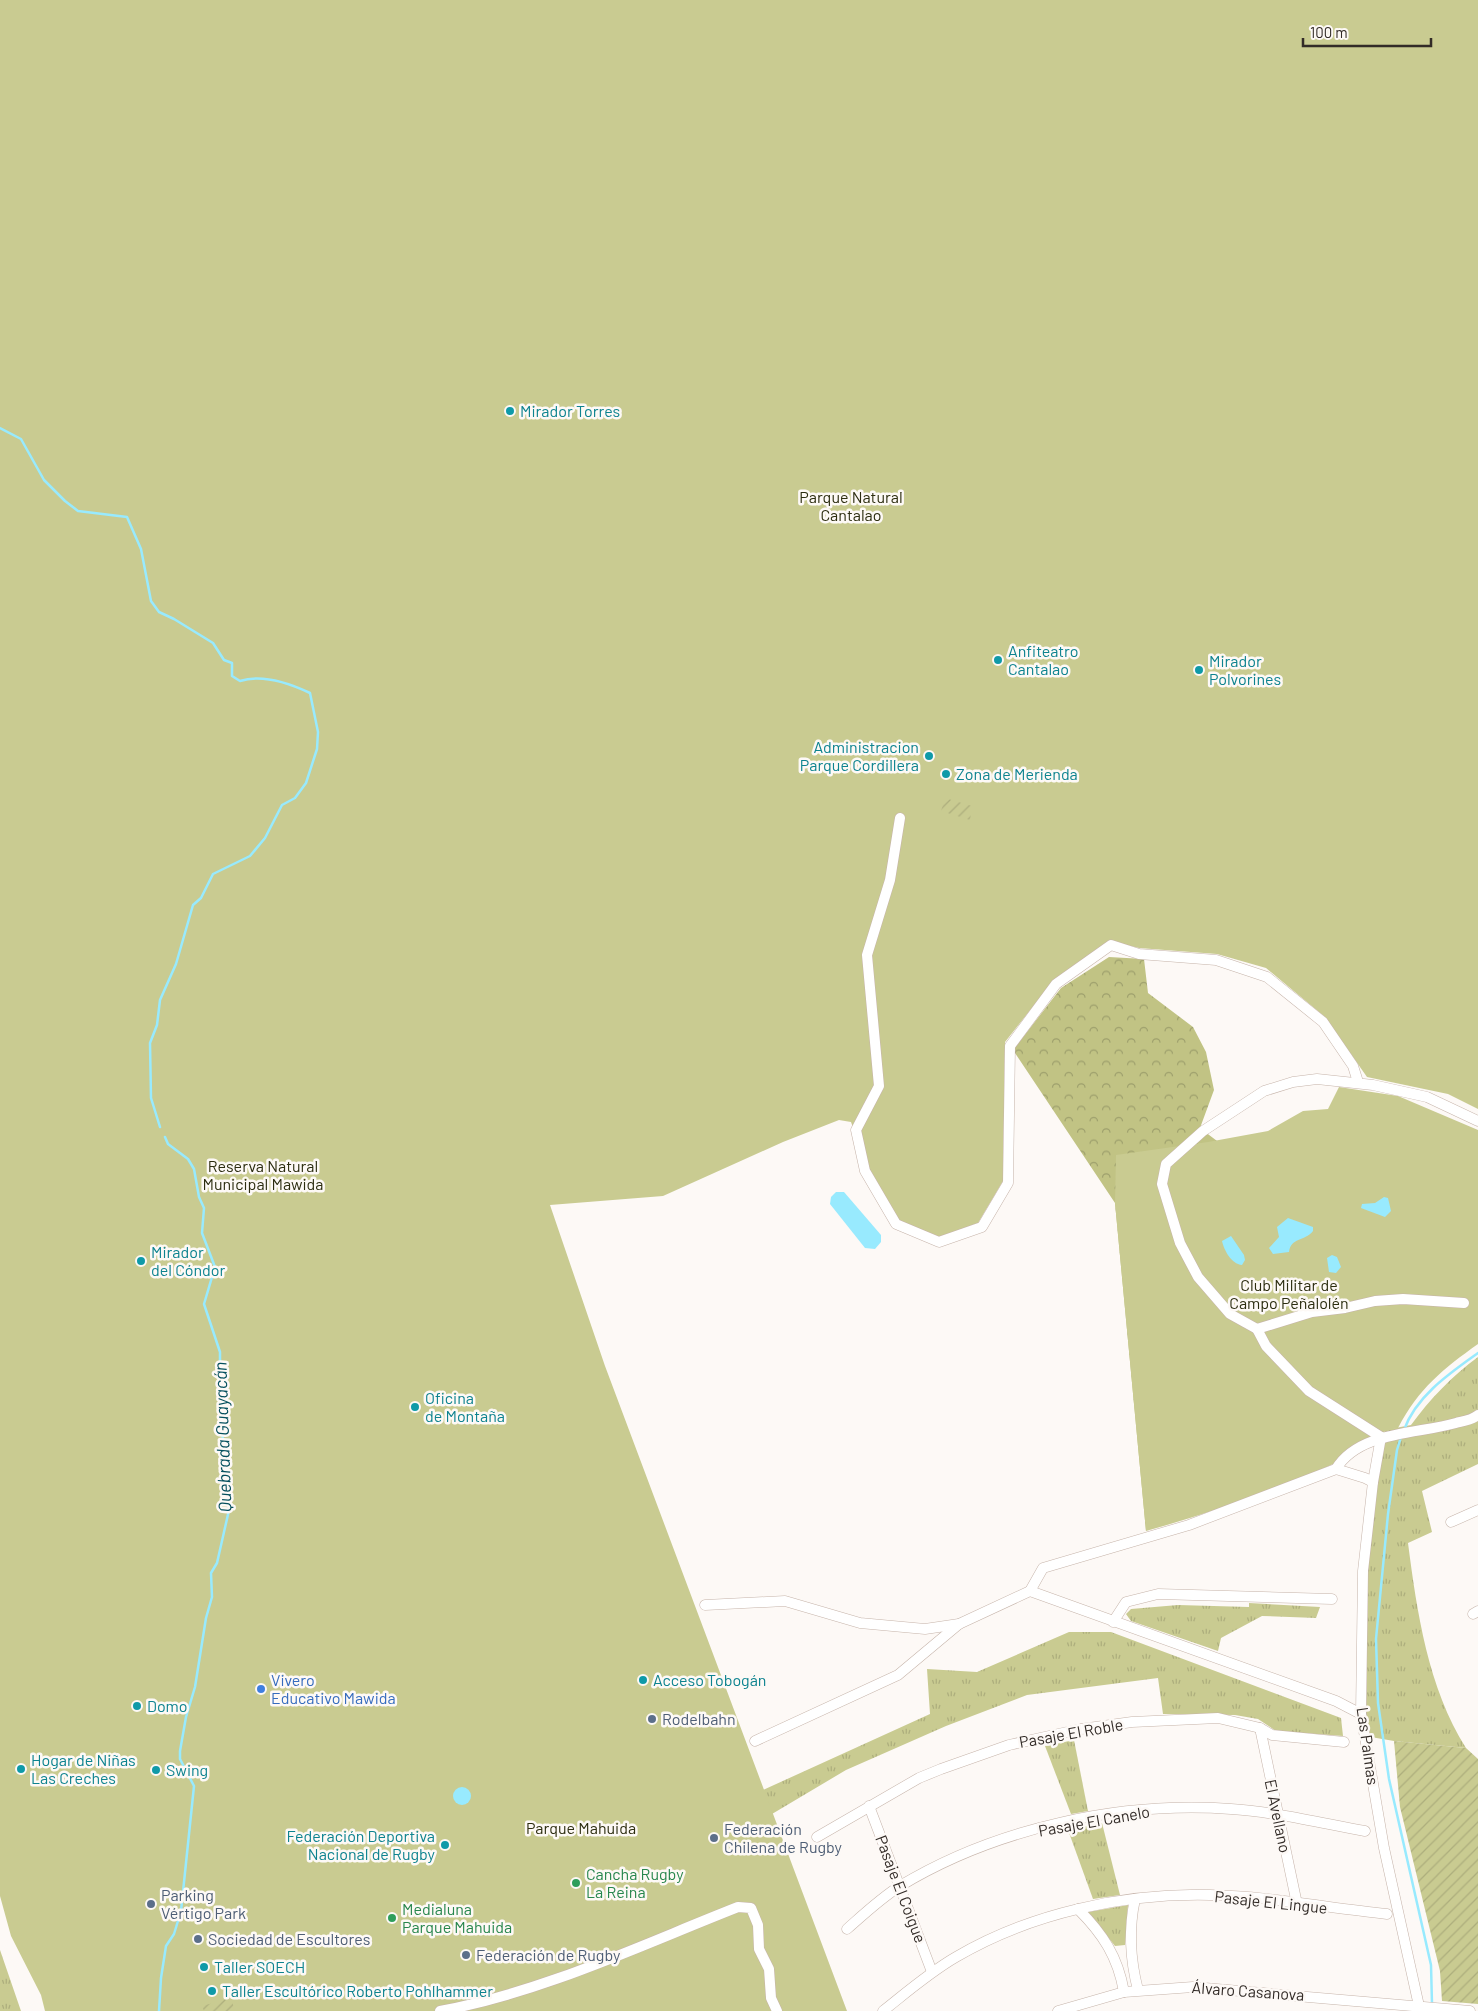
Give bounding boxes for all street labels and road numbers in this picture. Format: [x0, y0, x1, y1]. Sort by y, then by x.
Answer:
street label: Las Palmas [1354, 1706, 1383, 1786]
street label: Pasaje El Roble [1018, 1714, 1124, 1751]
street label: El Avellano [1261, 1778, 1296, 1854]
street label: Pasaje El Canelo [1037, 1801, 1151, 1840]
street label: Pasaje El Coigue [872, 1832, 931, 1945]
street label: Pasaje El Lingue [1214, 1886, 1328, 1917]
street label: Álvaro Casanova [1191, 1977, 1305, 2004]

